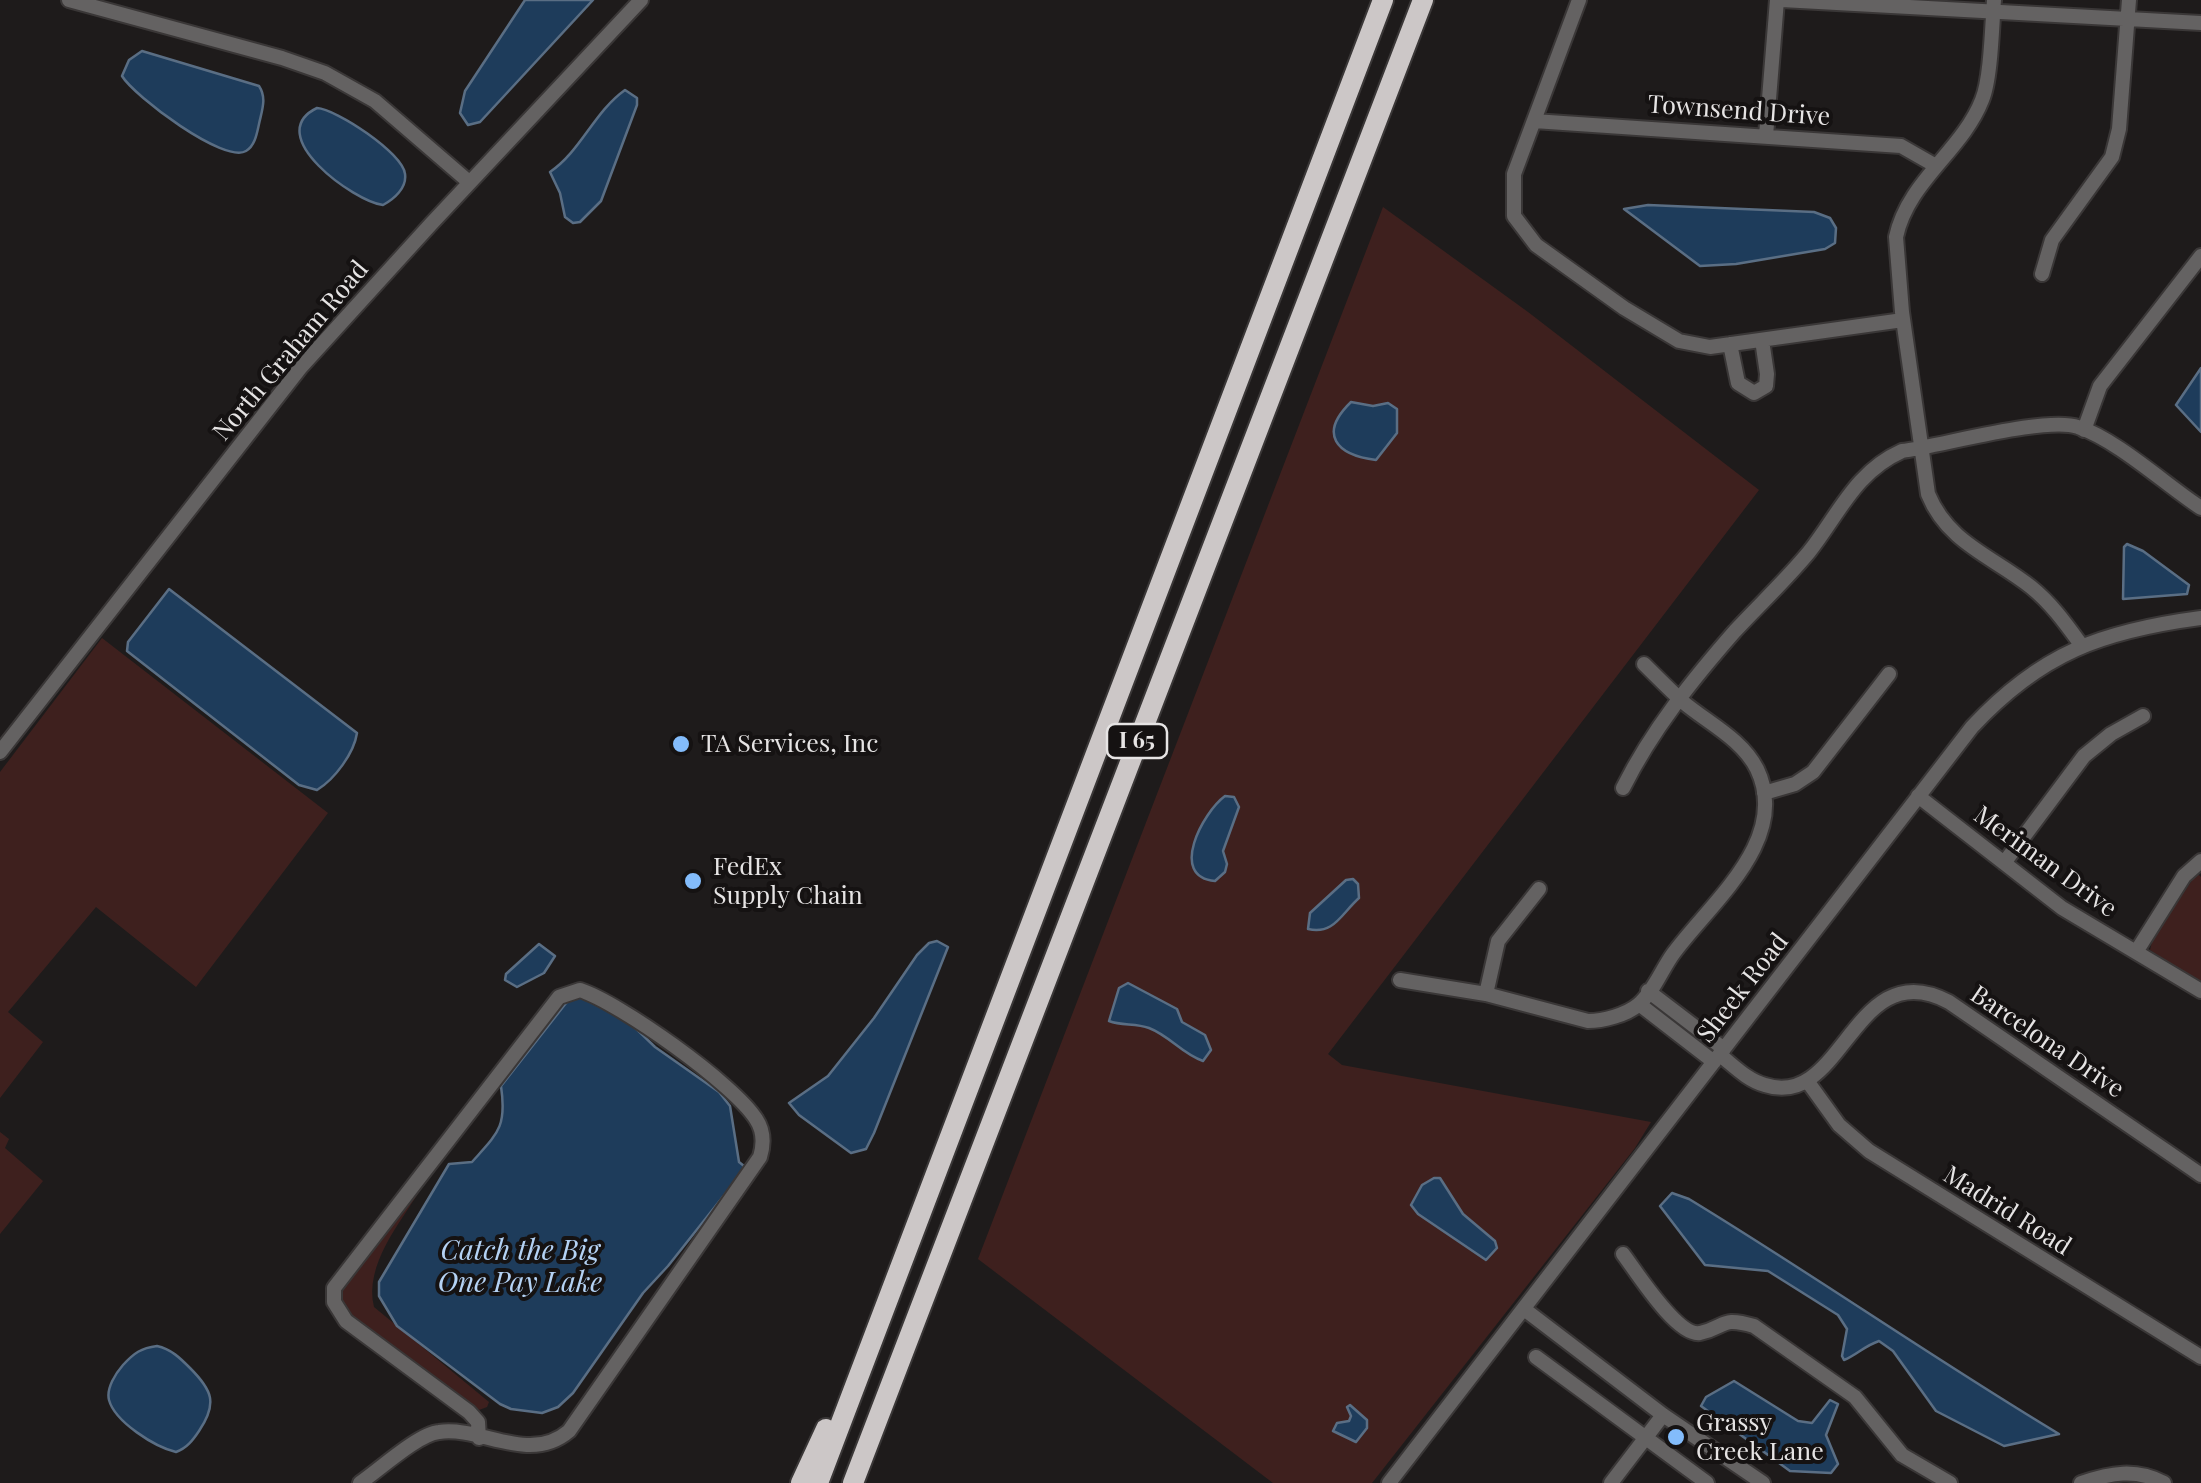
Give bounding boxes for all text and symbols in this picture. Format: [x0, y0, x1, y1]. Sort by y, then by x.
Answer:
street label: Townsend Drive [1647, 90, 1831, 132]
street label: North Graham Road [207, 255, 375, 447]
road number: I 65 [1107, 724, 1167, 758]
place label: TA Services, Inc [701, 729, 878, 759]
marker: TA Services, Inc [670, 733, 692, 755]
street label: Meriman Drive [1968, 800, 2122, 924]
place label: FedEx Supply Chain [713, 852, 863, 911]
marker: FedEx Supply Chain [682, 870, 704, 892]
street label: Sheek Road [1691, 927, 1795, 1049]
street label: Barcelona Drive [1964, 980, 2130, 1104]
street label: Madrid Road [1938, 1160, 2076, 1262]
water label: Catch the Big One Pay Lake [438, 1234, 602, 1300]
place label: Grassy Creek Lane [1696, 1408, 1824, 1467]
marker: Grassy Creek Lane [1665, 1426, 1687, 1448]

